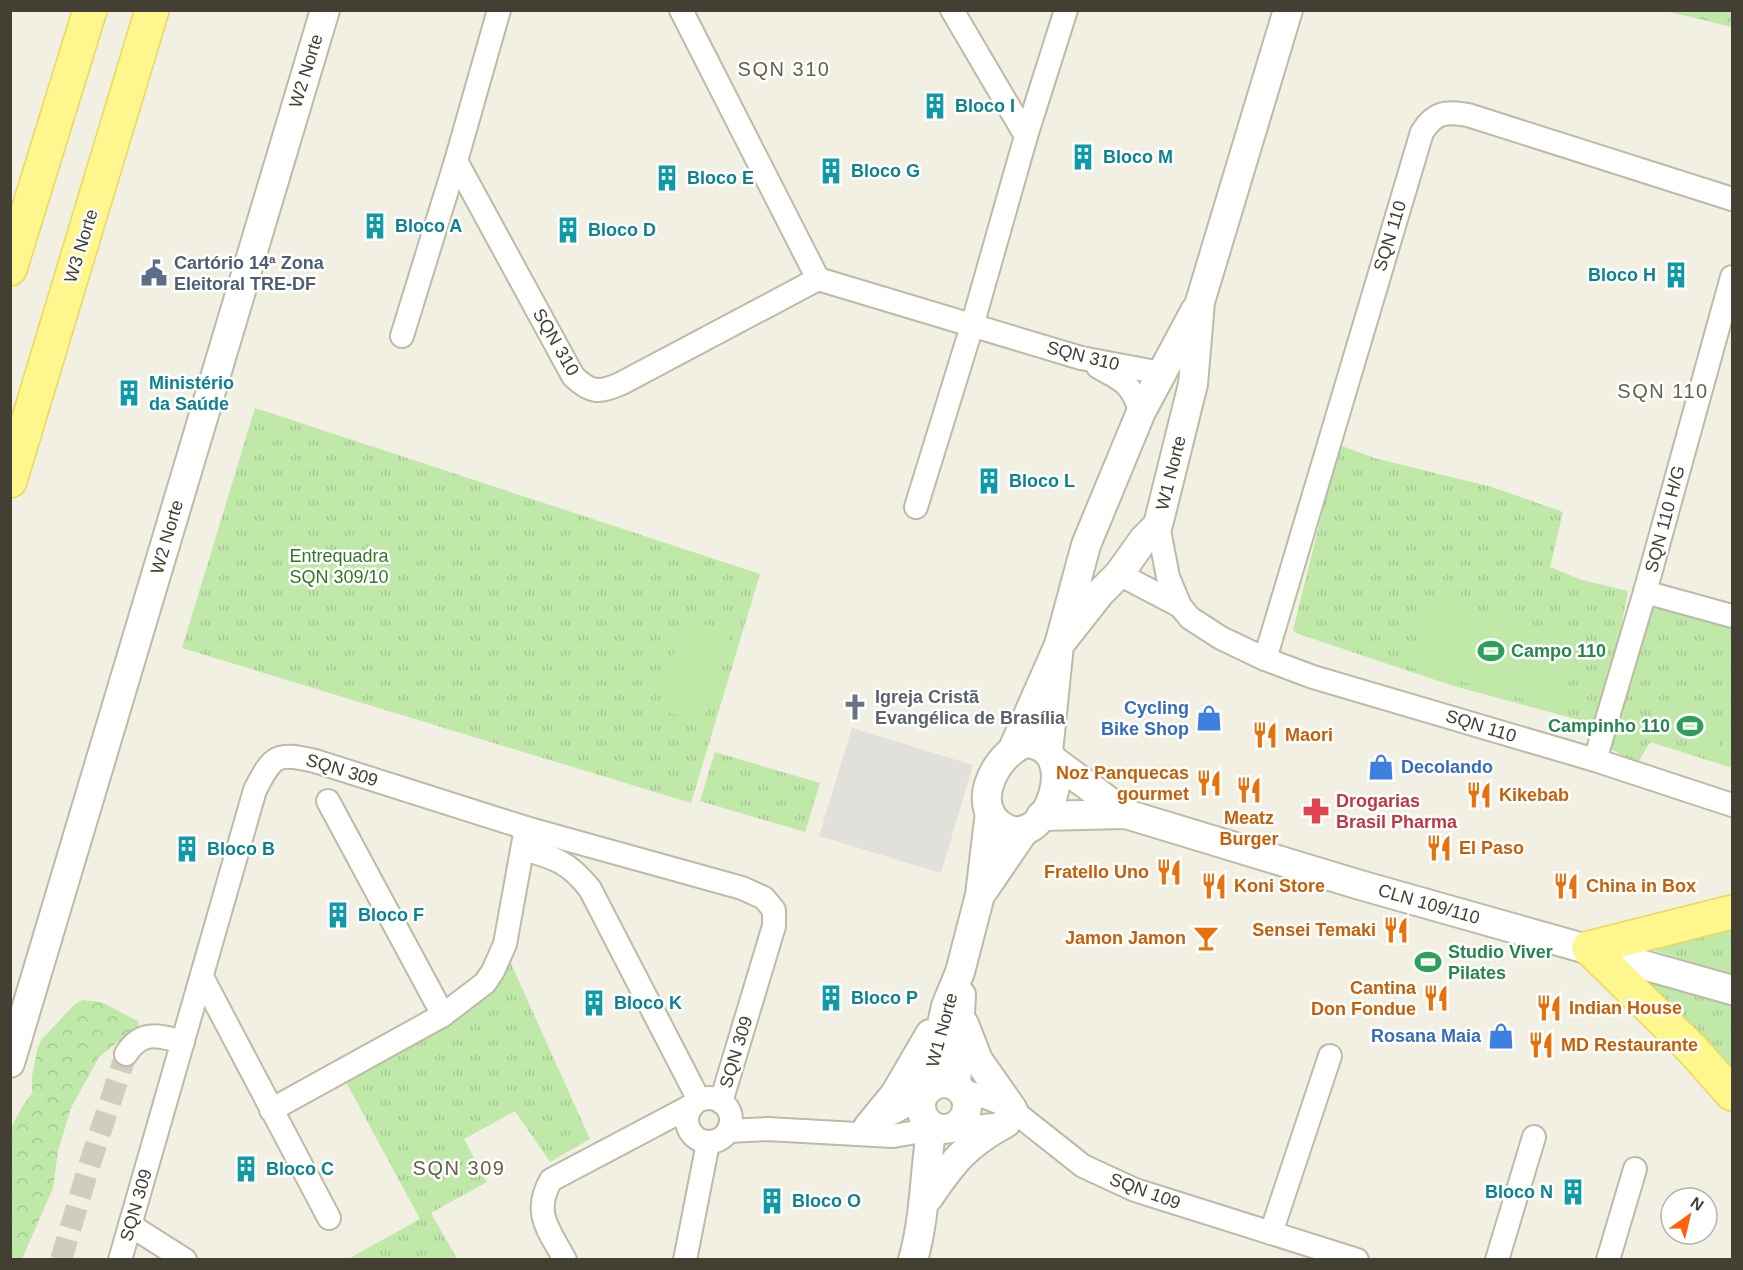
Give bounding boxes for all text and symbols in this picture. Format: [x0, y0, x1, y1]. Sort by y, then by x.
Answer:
street label: W2 Norte [285, 32, 327, 110]
district label: SQN 310 [738, 58, 830, 80]
building icon: Bloco I [920, 91, 950, 121]
place label: Bloco I [955, 96, 1015, 116]
building icon: Bloco M [1068, 142, 1098, 172]
place label: Bloco M [1103, 147, 1173, 167]
building icon: Bloco G [816, 156, 846, 186]
place label: Bloco G [851, 161, 920, 181]
building icon: Bloco E [652, 163, 682, 193]
place label: Bloco E [687, 168, 754, 188]
street label: SQN 110 [1370, 198, 1410, 274]
street label: W3 Norte [60, 207, 102, 285]
building icon: Bloco A [360, 211, 390, 241]
building icon: Bloco D [553, 215, 583, 245]
place label: Bloco A [395, 216, 462, 236]
place label: Bloco D [588, 220, 656, 240]
place label: Cartório 14ª Zona Eleitoral TRE-DF [174, 253, 325, 294]
public building icon: Cartório 14ª Zona Eleitoral TRE-DF [139, 258, 169, 288]
building icon: Bloco H [1661, 260, 1691, 290]
place label: Bloco H [1588, 265, 1656, 285]
street label: SQN 310 [529, 305, 583, 379]
street label: SQN 310 [1045, 337, 1121, 375]
place label: Ministério da Saúde [149, 373, 234, 414]
building icon: Ministério da Saúde [114, 378, 144, 408]
district label: SQN 110 [1617, 380, 1709, 402]
street label: W1 Norte [1152, 434, 1190, 512]
street label: SQN 110 H/G [1641, 463, 1689, 575]
building icon: Bloco L [974, 466, 1004, 496]
place label: Bloco L [1009, 471, 1075, 491]
street label: W2 Norte [147, 498, 187, 576]
park label: Entrequadra SQN 309/10 [289, 546, 390, 587]
sports icon: Campo 110 [1476, 636, 1506, 666]
place label: Campo 110 [1511, 641, 1606, 661]
place label: Igreja Cristã Evangélica de Brasília [875, 687, 1066, 728]
church icon: Igreja Cristã Evangélica de Brasília [840, 692, 870, 722]
place label: Cycling Bike Shop [1101, 698, 1189, 739]
shop icon: Cycling Bike Shop [1194, 703, 1224, 733]
street label: SQN 110 [1443, 706, 1519, 746]
sports icon: Campinho 110 [1675, 711, 1705, 741]
place label: Campinho 110 [1548, 716, 1670, 736]
restaurant icon: Maori [1250, 720, 1280, 750]
place label: Maori [1285, 725, 1333, 745]
street label: SQN 309 [304, 750, 380, 790]
shop icon: Decolando [1366, 752, 1396, 782]
place label: Decolando [1401, 757, 1493, 777]
place label: Noz Panquecas gourmet [1056, 763, 1189, 804]
restaurant icon: Noz Panquecas gourmet [1194, 768, 1224, 798]
restaurant icon: Meatz Burger [1234, 775, 1264, 805]
restaurant icon: Kikebab [1464, 780, 1494, 810]
place label: Kikebab [1499, 785, 1569, 805]
place label: Drogarias Brasil Pharma [1336, 791, 1458, 832]
pharmacy icon: Drogarias Brasil Pharma [1301, 796, 1331, 826]
place label: Meatz Burger [1219, 808, 1279, 849]
restaurant icon: El Paso [1424, 833, 1454, 863]
building icon: Bloco B [172, 834, 202, 864]
place label: El Paso [1459, 838, 1524, 858]
place label: Bloco B [207, 839, 275, 859]
restaurant icon: Fratello Uno [1154, 857, 1184, 887]
place label: Fratello Uno [1044, 862, 1149, 882]
restaurant icon: Koni Store [1199, 871, 1229, 901]
restaurant icon: China in Box [1551, 871, 1581, 901]
place label: Koni Store [1234, 876, 1325, 896]
place label: China in Box [1586, 876, 1696, 896]
street label: CLN 109/110 [1376, 880, 1482, 928]
building icon: Bloco F [323, 900, 353, 930]
place label: Bloco F [358, 905, 424, 925]
restaurant icon: Sensei Temaki [1381, 915, 1411, 945]
place label: Sensei Temaki [1252, 920, 1376, 940]
bar icon: Jamon Jamon [1191, 923, 1221, 953]
place label: Jamon Jamon [1065, 928, 1186, 948]
place label: Studio Viver Pilates [1448, 942, 1553, 983]
sports icon: Studio Viver Pilates [1413, 947, 1443, 977]
place label: Cantina Don Fondue [1311, 978, 1417, 1019]
building icon: Bloco P [816, 983, 846, 1013]
restaurant icon: Cantina Don Fondue [1421, 983, 1451, 1013]
building icon: Bloco K [579, 988, 609, 1018]
place label: Bloco P [851, 988, 918, 1008]
street label: W1 Norte [923, 991, 961, 1069]
place label: Bloco K [614, 993, 682, 1013]
restaurant icon: Indian House [1534, 993, 1564, 1023]
place label: Indian House [1569, 998, 1682, 1018]
street label: SQN 309 [716, 1014, 756, 1090]
shop icon: Rosana Maia [1486, 1021, 1516, 1051]
place label: Rosana Maia [1371, 1026, 1482, 1046]
restaurant icon: MD Restaurante [1526, 1030, 1556, 1060]
place label: MD Restaurante [1561, 1035, 1698, 1055]
building icon: Bloco C [231, 1154, 261, 1184]
district label: SQN 309 [413, 1157, 505, 1179]
place label: Bloco C [266, 1159, 334, 1179]
street label: SQN 309 [116, 1167, 156, 1243]
street label: SQN 109 [1107, 1169, 1183, 1213]
building icon: Bloco N [1558, 1177, 1588, 1207]
place label: Bloco N [1485, 1182, 1553, 1202]
building icon: Bloco O [757, 1186, 787, 1216]
north arrow [1659, 1186, 1719, 1246]
place label: Bloco O [792, 1191, 861, 1211]
text: N [1688, 1194, 1707, 1214]

